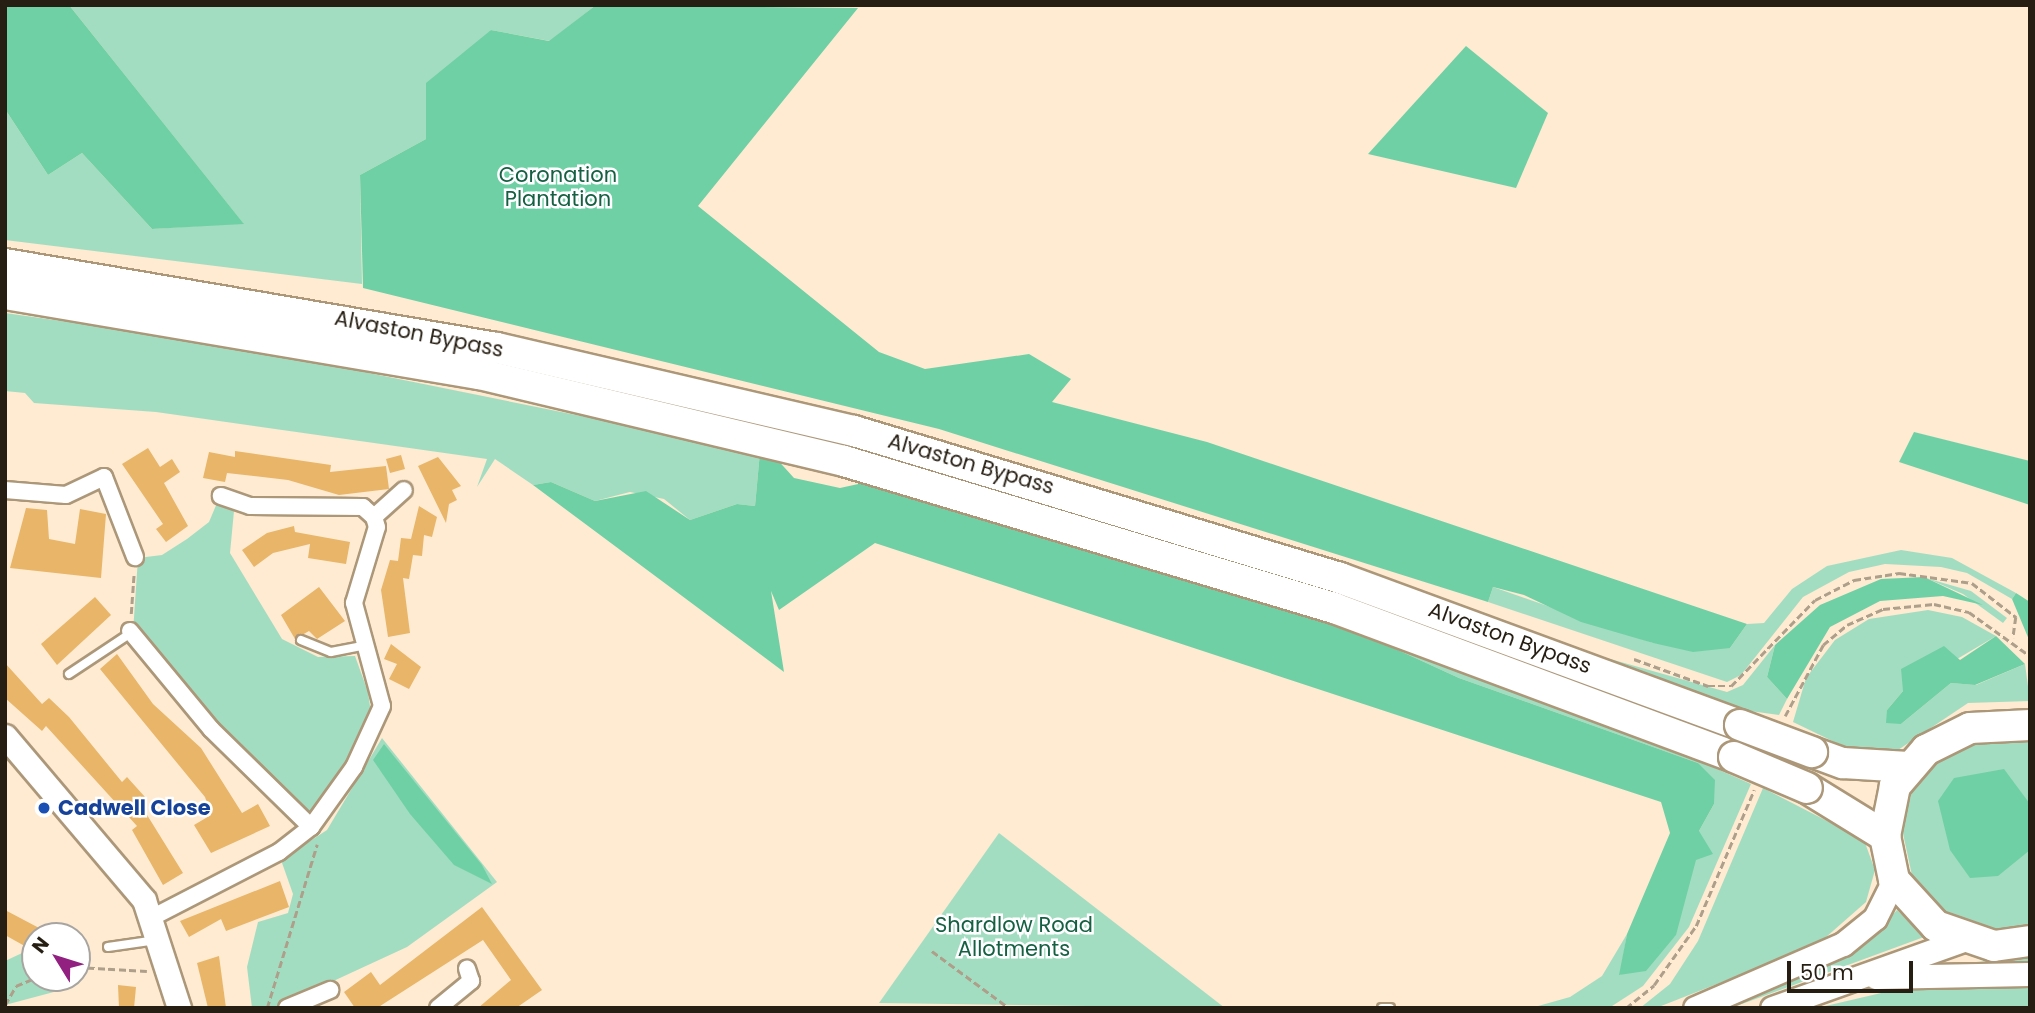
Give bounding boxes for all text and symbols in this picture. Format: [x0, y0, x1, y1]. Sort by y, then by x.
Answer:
park label: Coronation Plantation [499, 162, 617, 212]
street label: Alvaston Bypass [332, 305, 506, 363]
street label: Alvaston Bypass [885, 428, 1057, 500]
street label: Alvaston Bypass [1425, 597, 1595, 679]
place label: Cadwell Close [58, 795, 211, 821]
marker: Cadwell Close [36, 800, 52, 816]
park label: Shardlow Road Allotments [935, 912, 1093, 962]
north arrow [21, 922, 91, 992]
text: N [26, 931, 56, 959]
scale bar [1790, 946, 1916, 990]
text: 50 m [1800, 958, 1854, 987]

